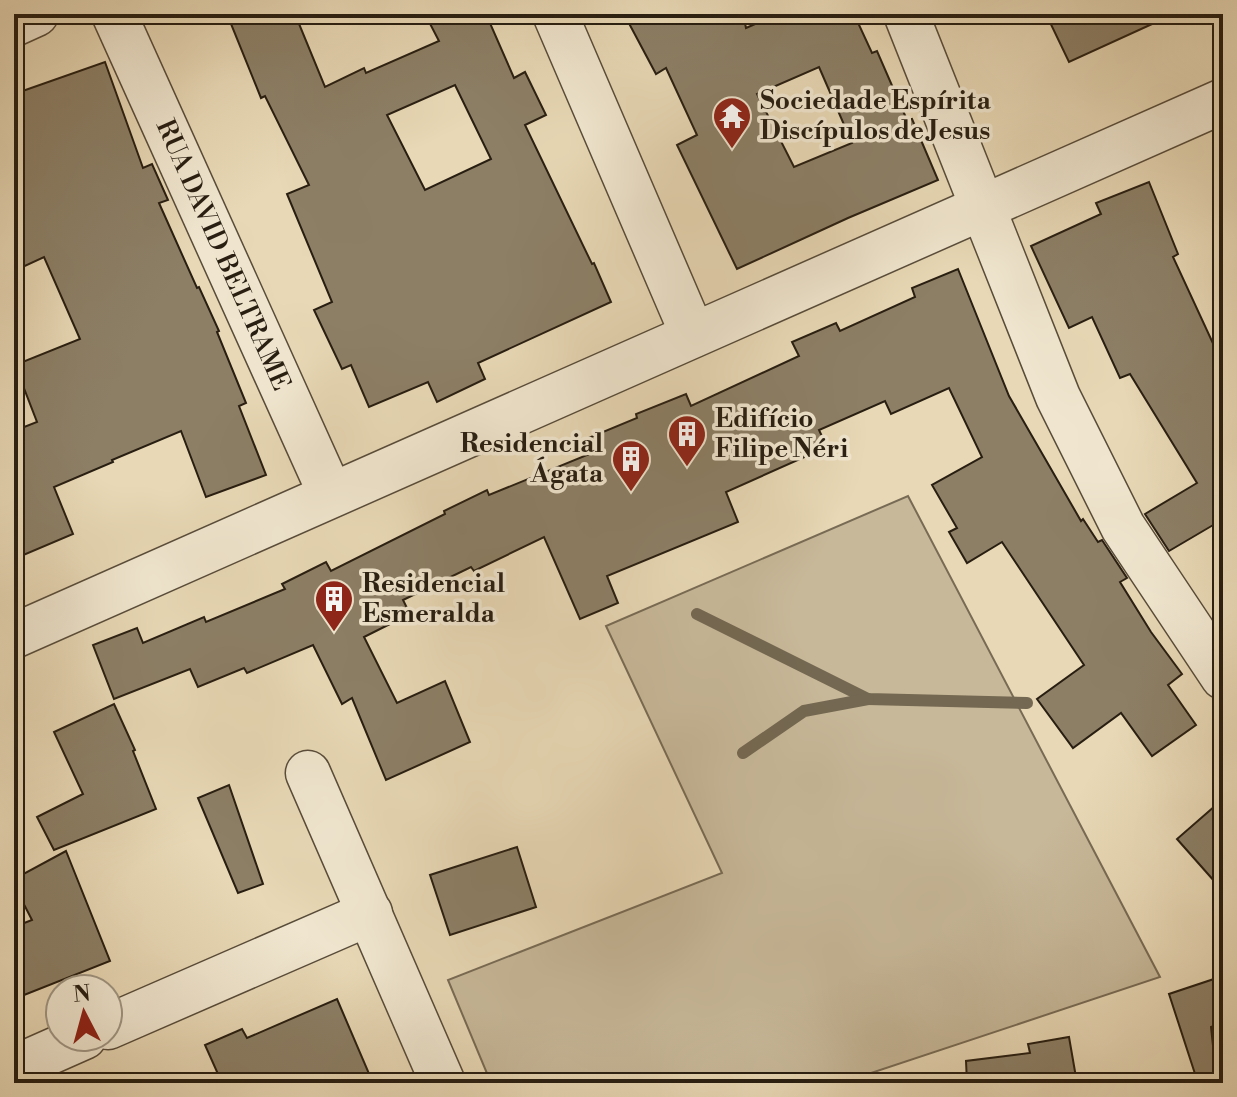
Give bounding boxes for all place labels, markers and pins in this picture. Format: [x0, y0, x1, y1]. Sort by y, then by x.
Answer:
place label: Sociedade Espírita Discípulos de Jesus [760, 85, 992, 147]
temple icon: Sociedade Espírita Discípulos de Jesus [711, 95, 753, 150]
place label: Edifício Filipe Néri [715, 403, 848, 465]
building icon: Edifício Filipe Néri [666, 413, 708, 468]
place label: Residencial Ágata [460, 428, 604, 490]
building icon: Residencial Ágata [610, 438, 652, 493]
place label: Residencial Esmeralda [362, 568, 505, 630]
building icon: Residencial Esmeralda [313, 578, 355, 633]

